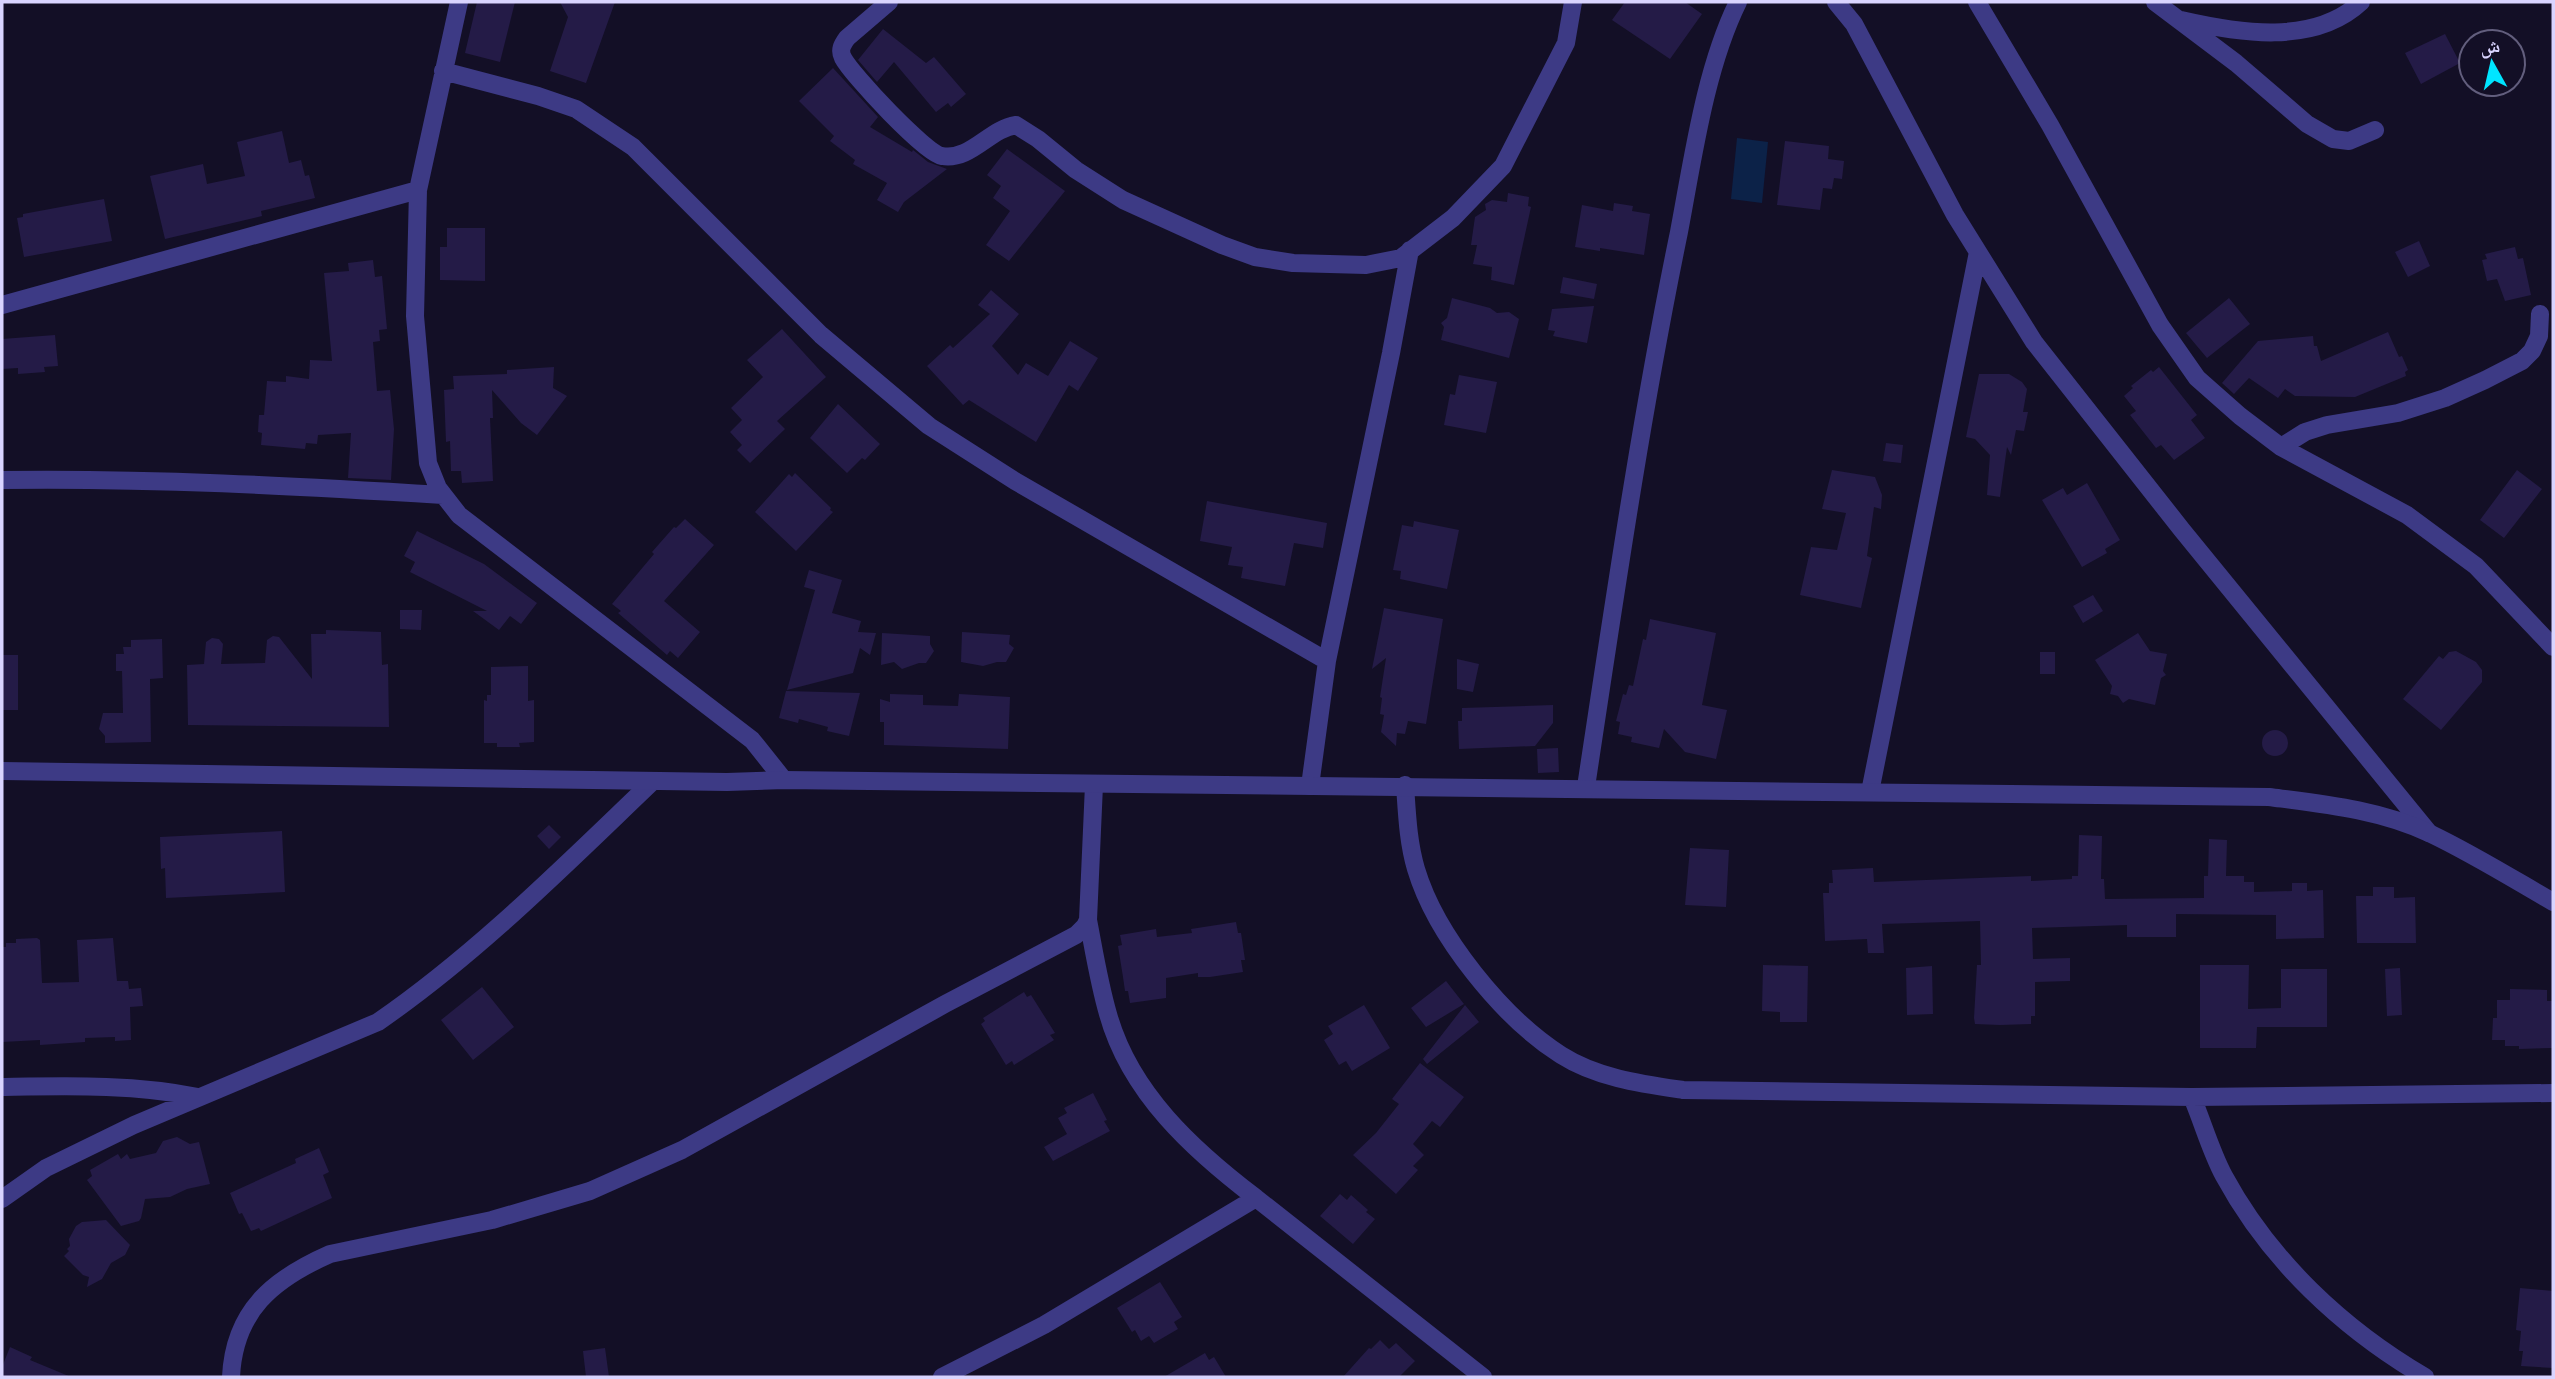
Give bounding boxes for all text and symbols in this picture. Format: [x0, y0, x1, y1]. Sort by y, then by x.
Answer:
north arrow [2457, 28, 2527, 98]
text: ش [2478, 33, 2501, 59]

